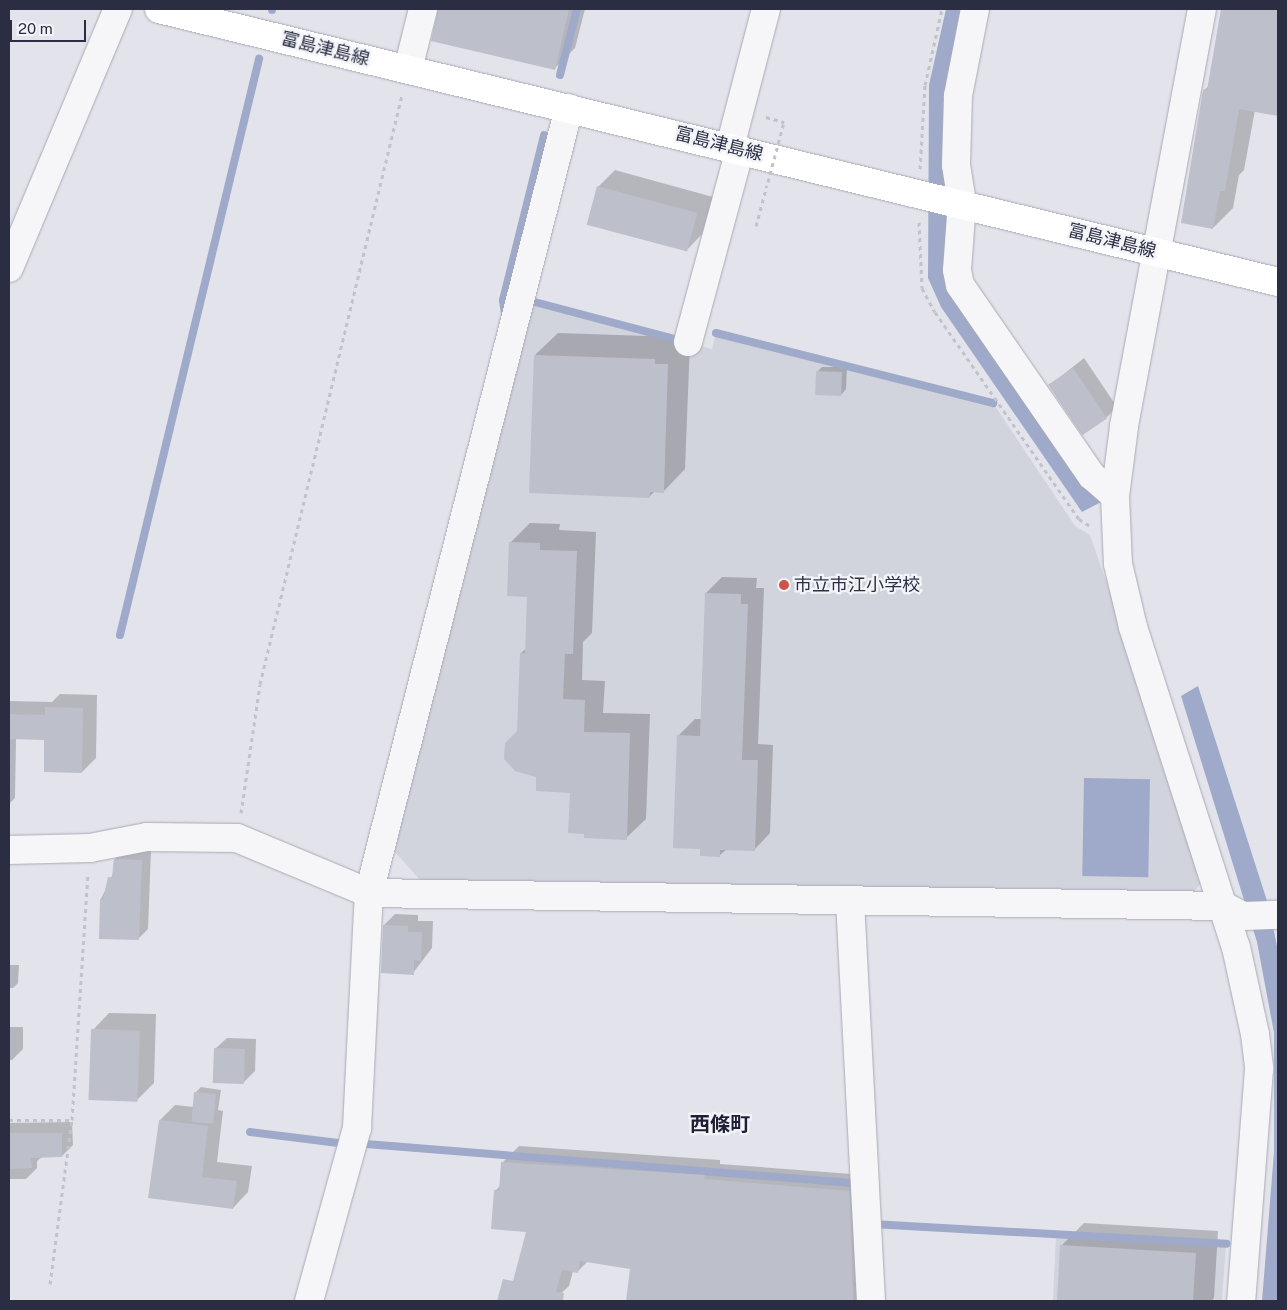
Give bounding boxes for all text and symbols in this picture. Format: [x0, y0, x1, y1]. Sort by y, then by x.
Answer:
scale bar [12, 10, 89, 42]
text: 20 m [18, 20, 53, 37]
street label: 富島津島線 [279, 28, 371, 70]
street label: 富島津島線 [673, 123, 765, 165]
street label: 富島津島線 [1066, 220, 1158, 262]
place label: 市立市江小学校 [794, 574, 920, 596]
marker: 市立市江小学校 [778, 579, 790, 591]
district label: 西條町 [690, 1112, 750, 1136]

